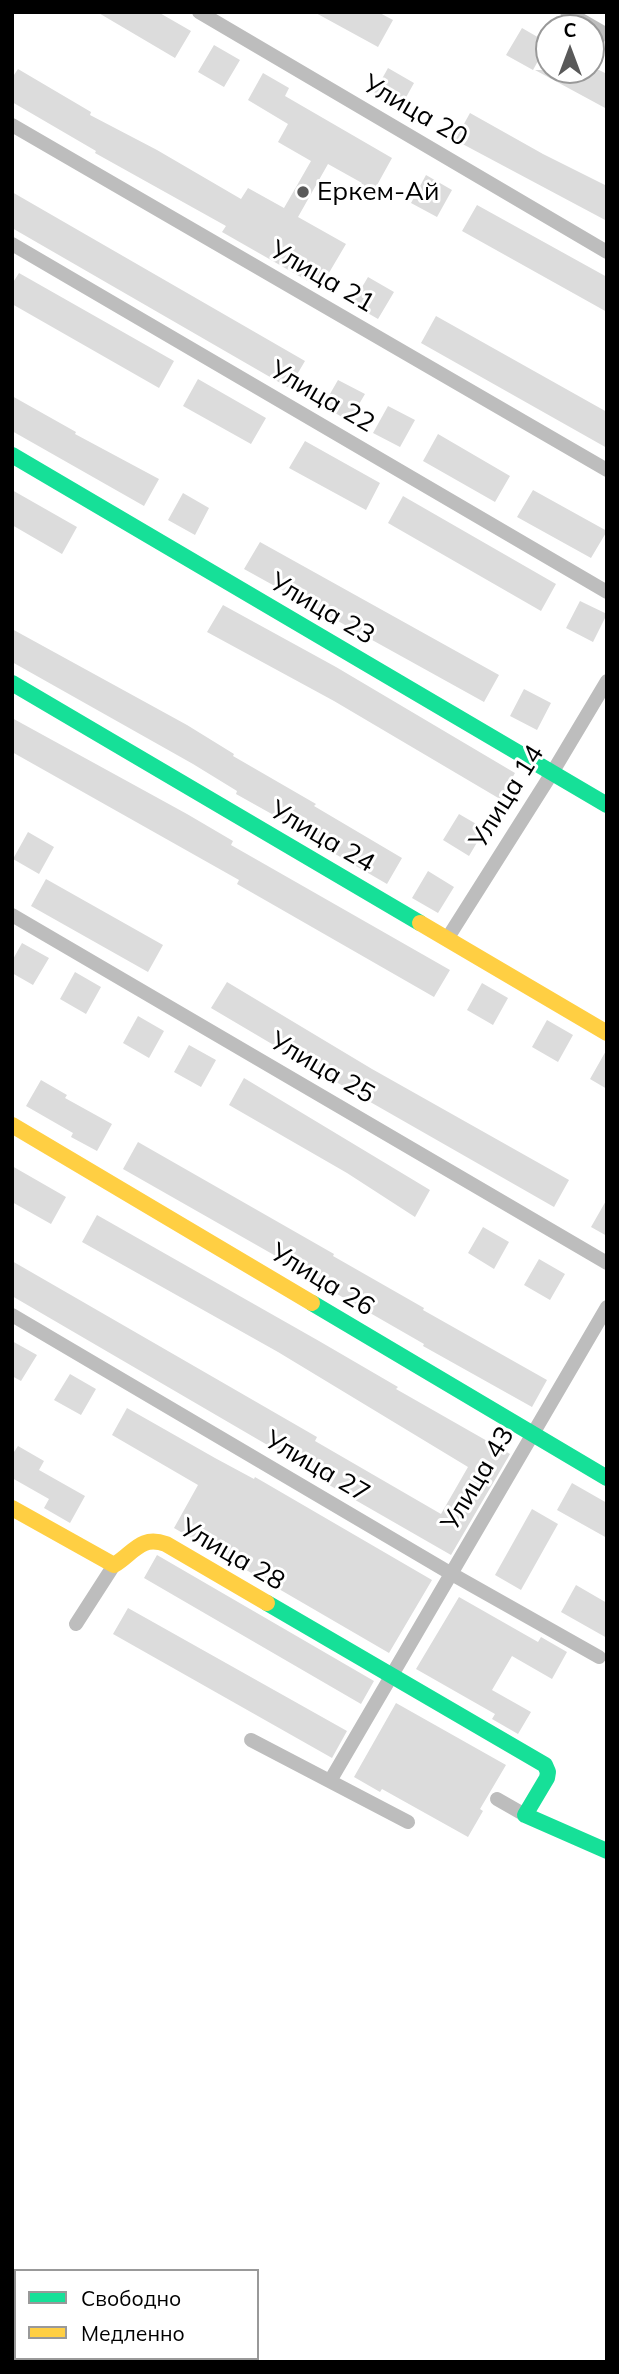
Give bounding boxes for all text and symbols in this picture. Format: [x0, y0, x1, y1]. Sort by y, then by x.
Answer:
north arrow [535, 14, 605, 84]
text: С [563, 18, 577, 42]
street label: Улица 20 [357, 69, 473, 153]
place label: Еркем-Ай [317, 176, 439, 208]
marker: Еркем-Ай [295, 184, 311, 200]
street label: Улица 21 [264, 235, 380, 319]
street label: Улица 22 [264, 355, 380, 439]
street label: Улица 23 [264, 567, 380, 651]
street label: Улица 14 [463, 740, 551, 854]
street label: Улица 24 [264, 795, 380, 879]
street label: Улица 25 [264, 1026, 380, 1110]
street label: Улица 26 [264, 1237, 380, 1323]
street label: Улица 43 [435, 1421, 521, 1537]
street label: Улица 27 [259, 1425, 375, 1509]
street label: Улица 28 [174, 1513, 290, 1597]
legend [14, 2269, 259, 2360]
text: Свободно [81, 2285, 181, 2311]
text: Медленно [81, 2320, 185, 2346]

